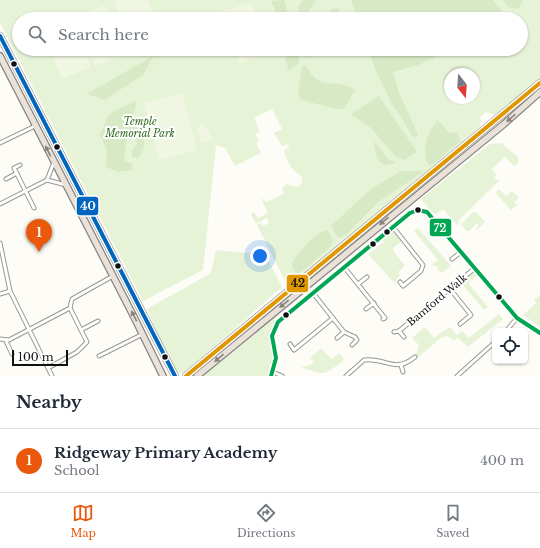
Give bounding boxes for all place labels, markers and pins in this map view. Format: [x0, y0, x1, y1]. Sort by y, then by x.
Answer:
unlabelled marker [9, 59, 19, 69]
unlabelled marker [52, 142, 62, 152]
unlabelled marker [413, 205, 423, 215]
pin: 1 [26, 219, 52, 252]
unlabelled marker [382, 227, 392, 237]
unlabelled marker [368, 239, 378, 249]
unlabelled marker [113, 261, 123, 271]
unlabelled marker [494, 292, 504, 302]
unlabelled marker [281, 310, 291, 320]
unlabelled marker [160, 352, 170, 362]

